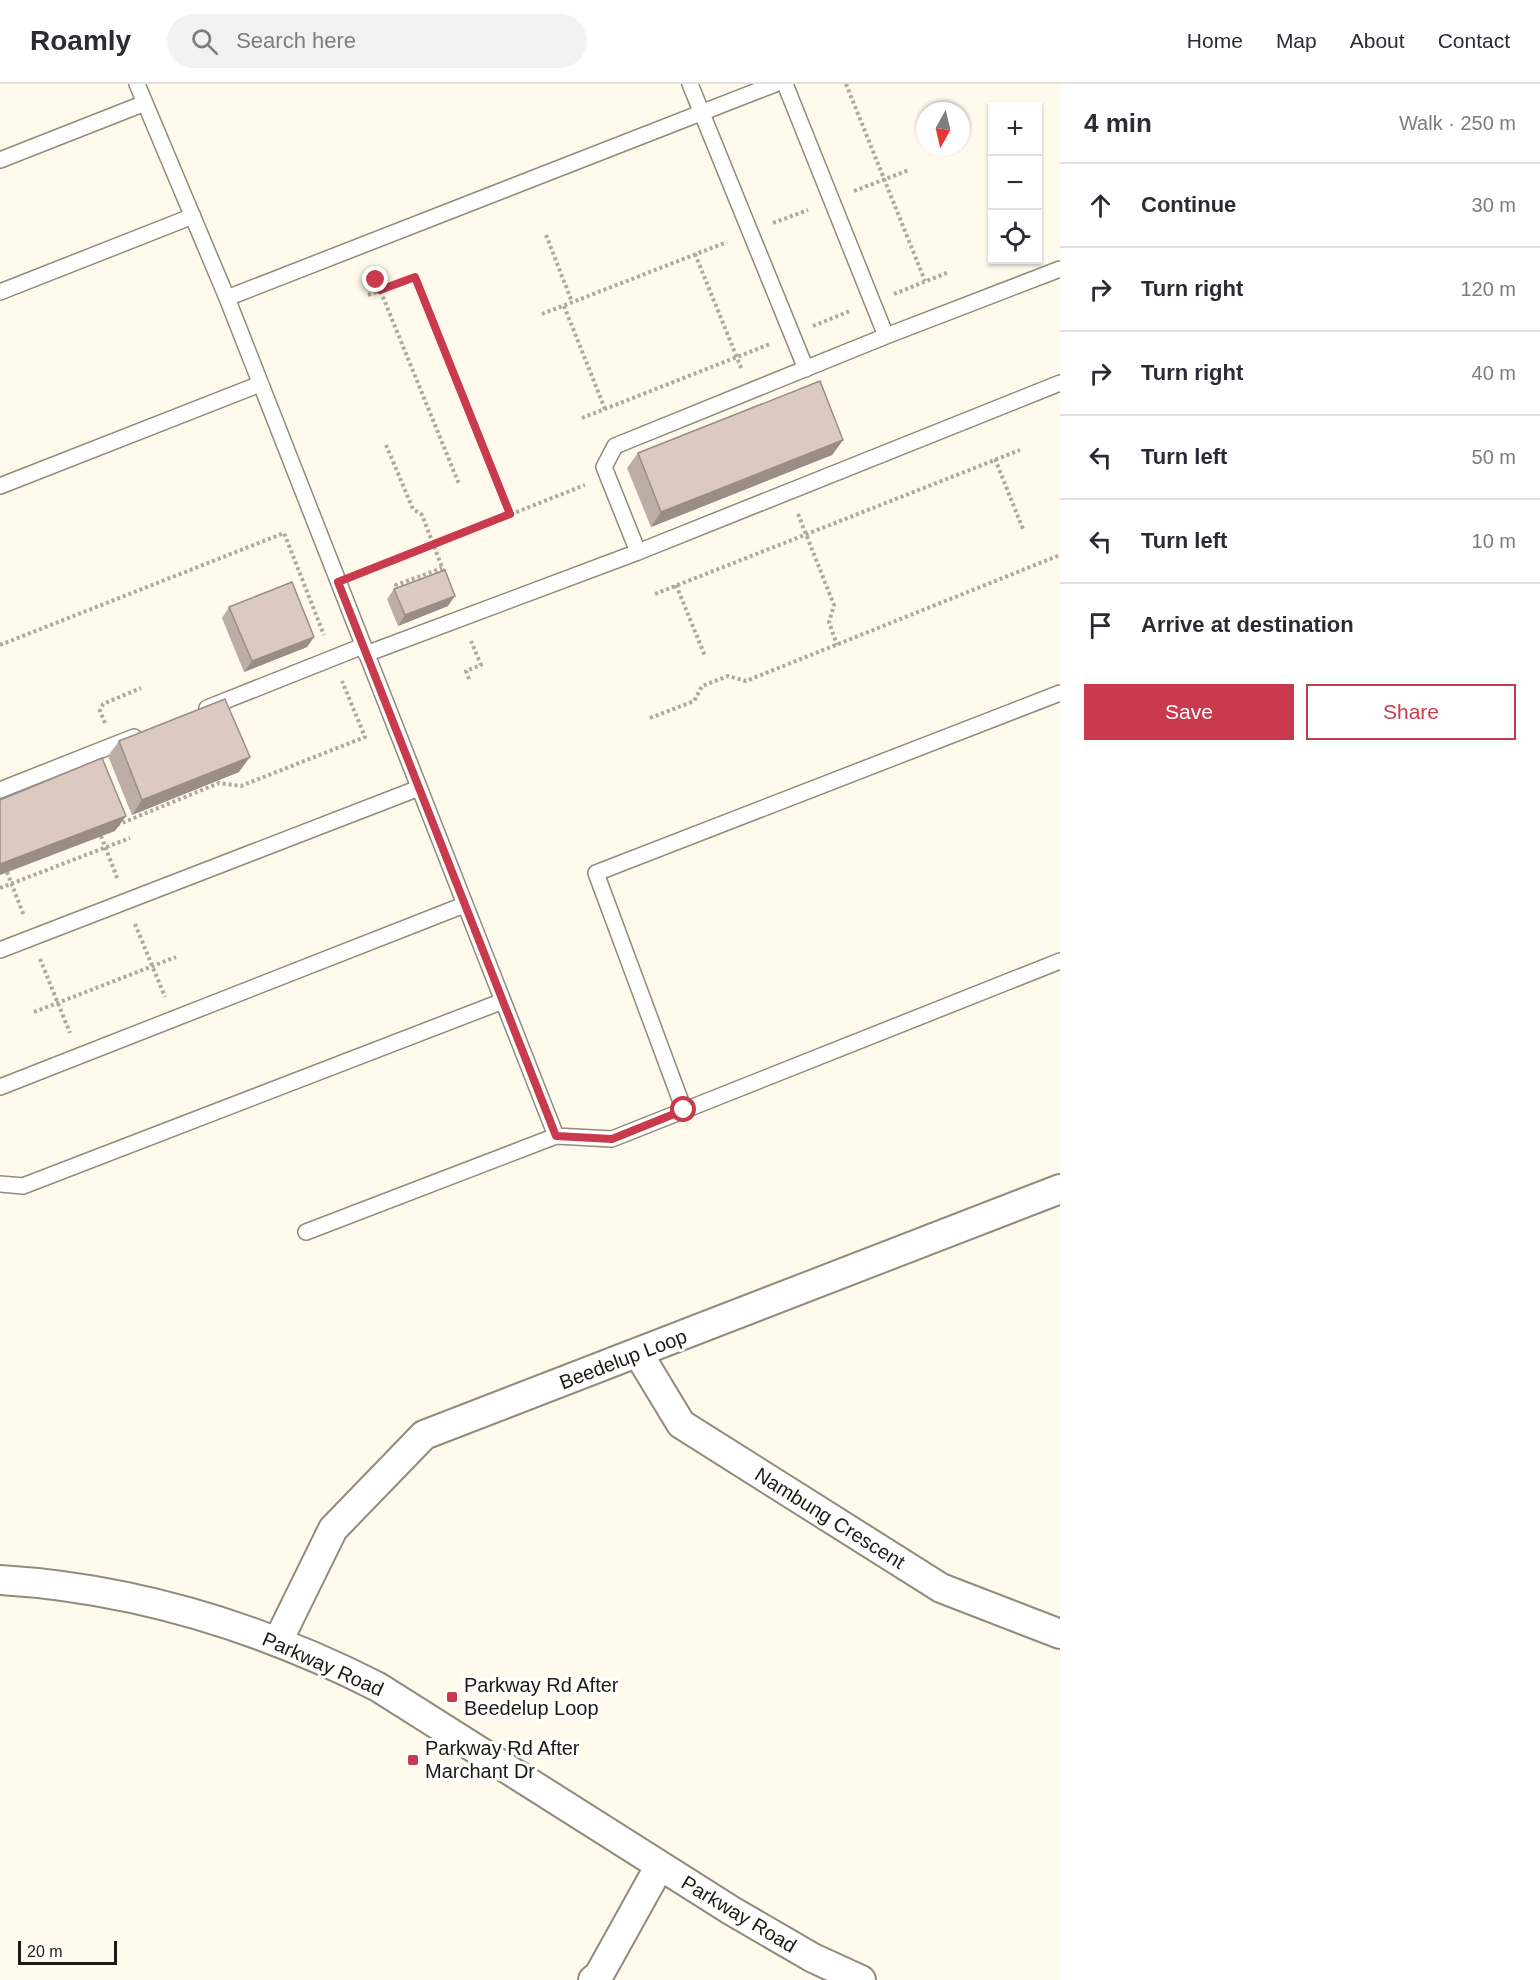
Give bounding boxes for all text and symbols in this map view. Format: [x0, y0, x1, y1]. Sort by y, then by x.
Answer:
search box [167, 14, 587, 68]
text: Roamly [30, 25, 131, 56]
icon: search [188, 25, 221, 58]
text: Search here [236, 28, 356, 53]
text: Home [1187, 29, 1243, 52]
text: Map [1276, 29, 1317, 52]
text: About [1350, 29, 1405, 52]
text: Contact [1438, 29, 1510, 52]
north arrow [916, 102, 970, 156]
map controls [988, 102, 1042, 264]
button: + [988, 102, 1042, 156]
text: 4 min [1084, 108, 1152, 138]
text: Walk · 250 m [1399, 112, 1516, 134]
button: − [988, 156, 1042, 210]
icon: ahead [1084, 189, 1117, 222]
text: Continue [1141, 192, 1236, 217]
text: 30 m [1472, 194, 1516, 216]
button: locate [988, 210, 1042, 264]
route end [362, 266, 388, 292]
icon: right [1084, 273, 1117, 306]
text: Turn right [1141, 276, 1243, 301]
text: 120 m [1460, 278, 1516, 300]
icon: right [1084, 357, 1117, 390]
text: Turn right [1141, 360, 1243, 385]
text: 40 m [1472, 362, 1516, 384]
icon: left [1084, 441, 1117, 474]
text: Turn left [1141, 444, 1227, 469]
text: 50 m [1472, 446, 1516, 468]
icon: left [1084, 525, 1117, 558]
text: Turn left [1141, 528, 1227, 553]
text: 10 m [1472, 530, 1516, 552]
icon: arrive [1084, 609, 1117, 642]
text: Arrive at destination [1141, 612, 1354, 637]
button: Save [1084, 684, 1294, 740]
button: Share [1306, 684, 1516, 740]
route start [670, 1096, 696, 1122]
street label: Beedelup Loop [556, 1325, 690, 1393]
street label: Nambung Crescent [751, 1463, 909, 1573]
street label: Parkway Road [259, 1628, 387, 1700]
place label: Parkway Rd After Beedelup Loop [464, 1674, 619, 1719]
marker: Parkway Rd After Beedelup Loop [445, 1690, 459, 1704]
place label: Parkway Rd After Marchant Dr [425, 1737, 580, 1782]
marker: Parkway Rd After Marchant Dr [406, 1753, 420, 1767]
street label: Parkway Road [678, 1871, 800, 1957]
scale bar [18, 1938, 117, 1966]
text: 20 m [27, 1943, 63, 1960]

